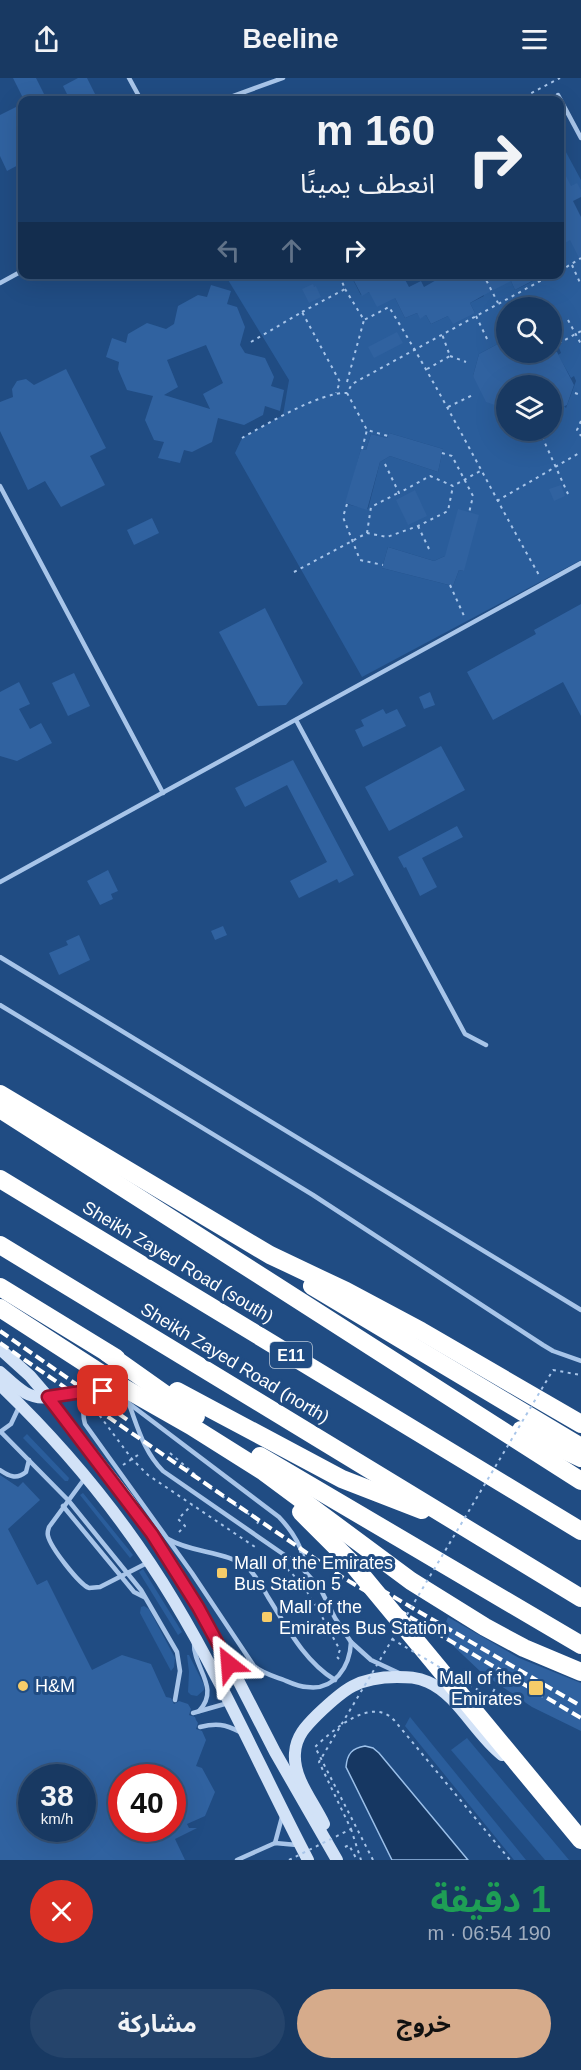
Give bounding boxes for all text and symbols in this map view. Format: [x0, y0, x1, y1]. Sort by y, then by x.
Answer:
icon: share [30, 23, 63, 56]
icon: menu [518, 23, 551, 56]
text: Beeline [242, 24, 339, 54]
text: 160 m [316, 107, 435, 154]
icon: right [456, 120, 534, 198]
text: انعطف يمينًا [300, 169, 435, 199]
icon: left [212, 234, 245, 267]
icon: ahead [275, 234, 308, 267]
icon: right [338, 234, 371, 267]
map controls [496, 297, 562, 441]
button: search [496, 297, 562, 363]
button: layers [496, 375, 562, 441]
street label: Sheikh Zayed Road (south) [79, 1197, 277, 1327]
street label: Sheikh Zayed Road (north) [137, 1299, 333, 1427]
road number: E11 [270, 1342, 312, 1368]
pin [77, 1365, 128, 1416]
icon: arrive [86, 1374, 119, 1407]
place label: Mall of the Emirates Bus Station 5 [234, 1553, 393, 1594]
marker: Mall of the Emirates Bus Station 5 [215, 1566, 229, 1580]
place label: Mall of the Emirates Bus Station [279, 1597, 447, 1638]
marker: Mall of the Emirates Bus Station [260, 1610, 274, 1624]
position arrow [197, 1632, 261, 1696]
place label: Mall of the Emirates [439, 1668, 522, 1709]
place label: H&M [35, 1676, 75, 1696]
marker: H&M [16, 1679, 30, 1693]
marker: Mall of the Emirates [527, 1679, 545, 1697]
speed limit sign: 40 [108, 1764, 186, 1842]
text: 38 [40, 1779, 74, 1812]
text: km/h [41, 1810, 73, 1827]
text: 1 دقيقة [430, 1879, 551, 1920]
button: close [30, 1880, 93, 1943]
text: 190 m · 06:54 [428, 1922, 551, 1944]
button: مشاركة [30, 1989, 285, 2058]
button: خروج [297, 1989, 551, 2058]

